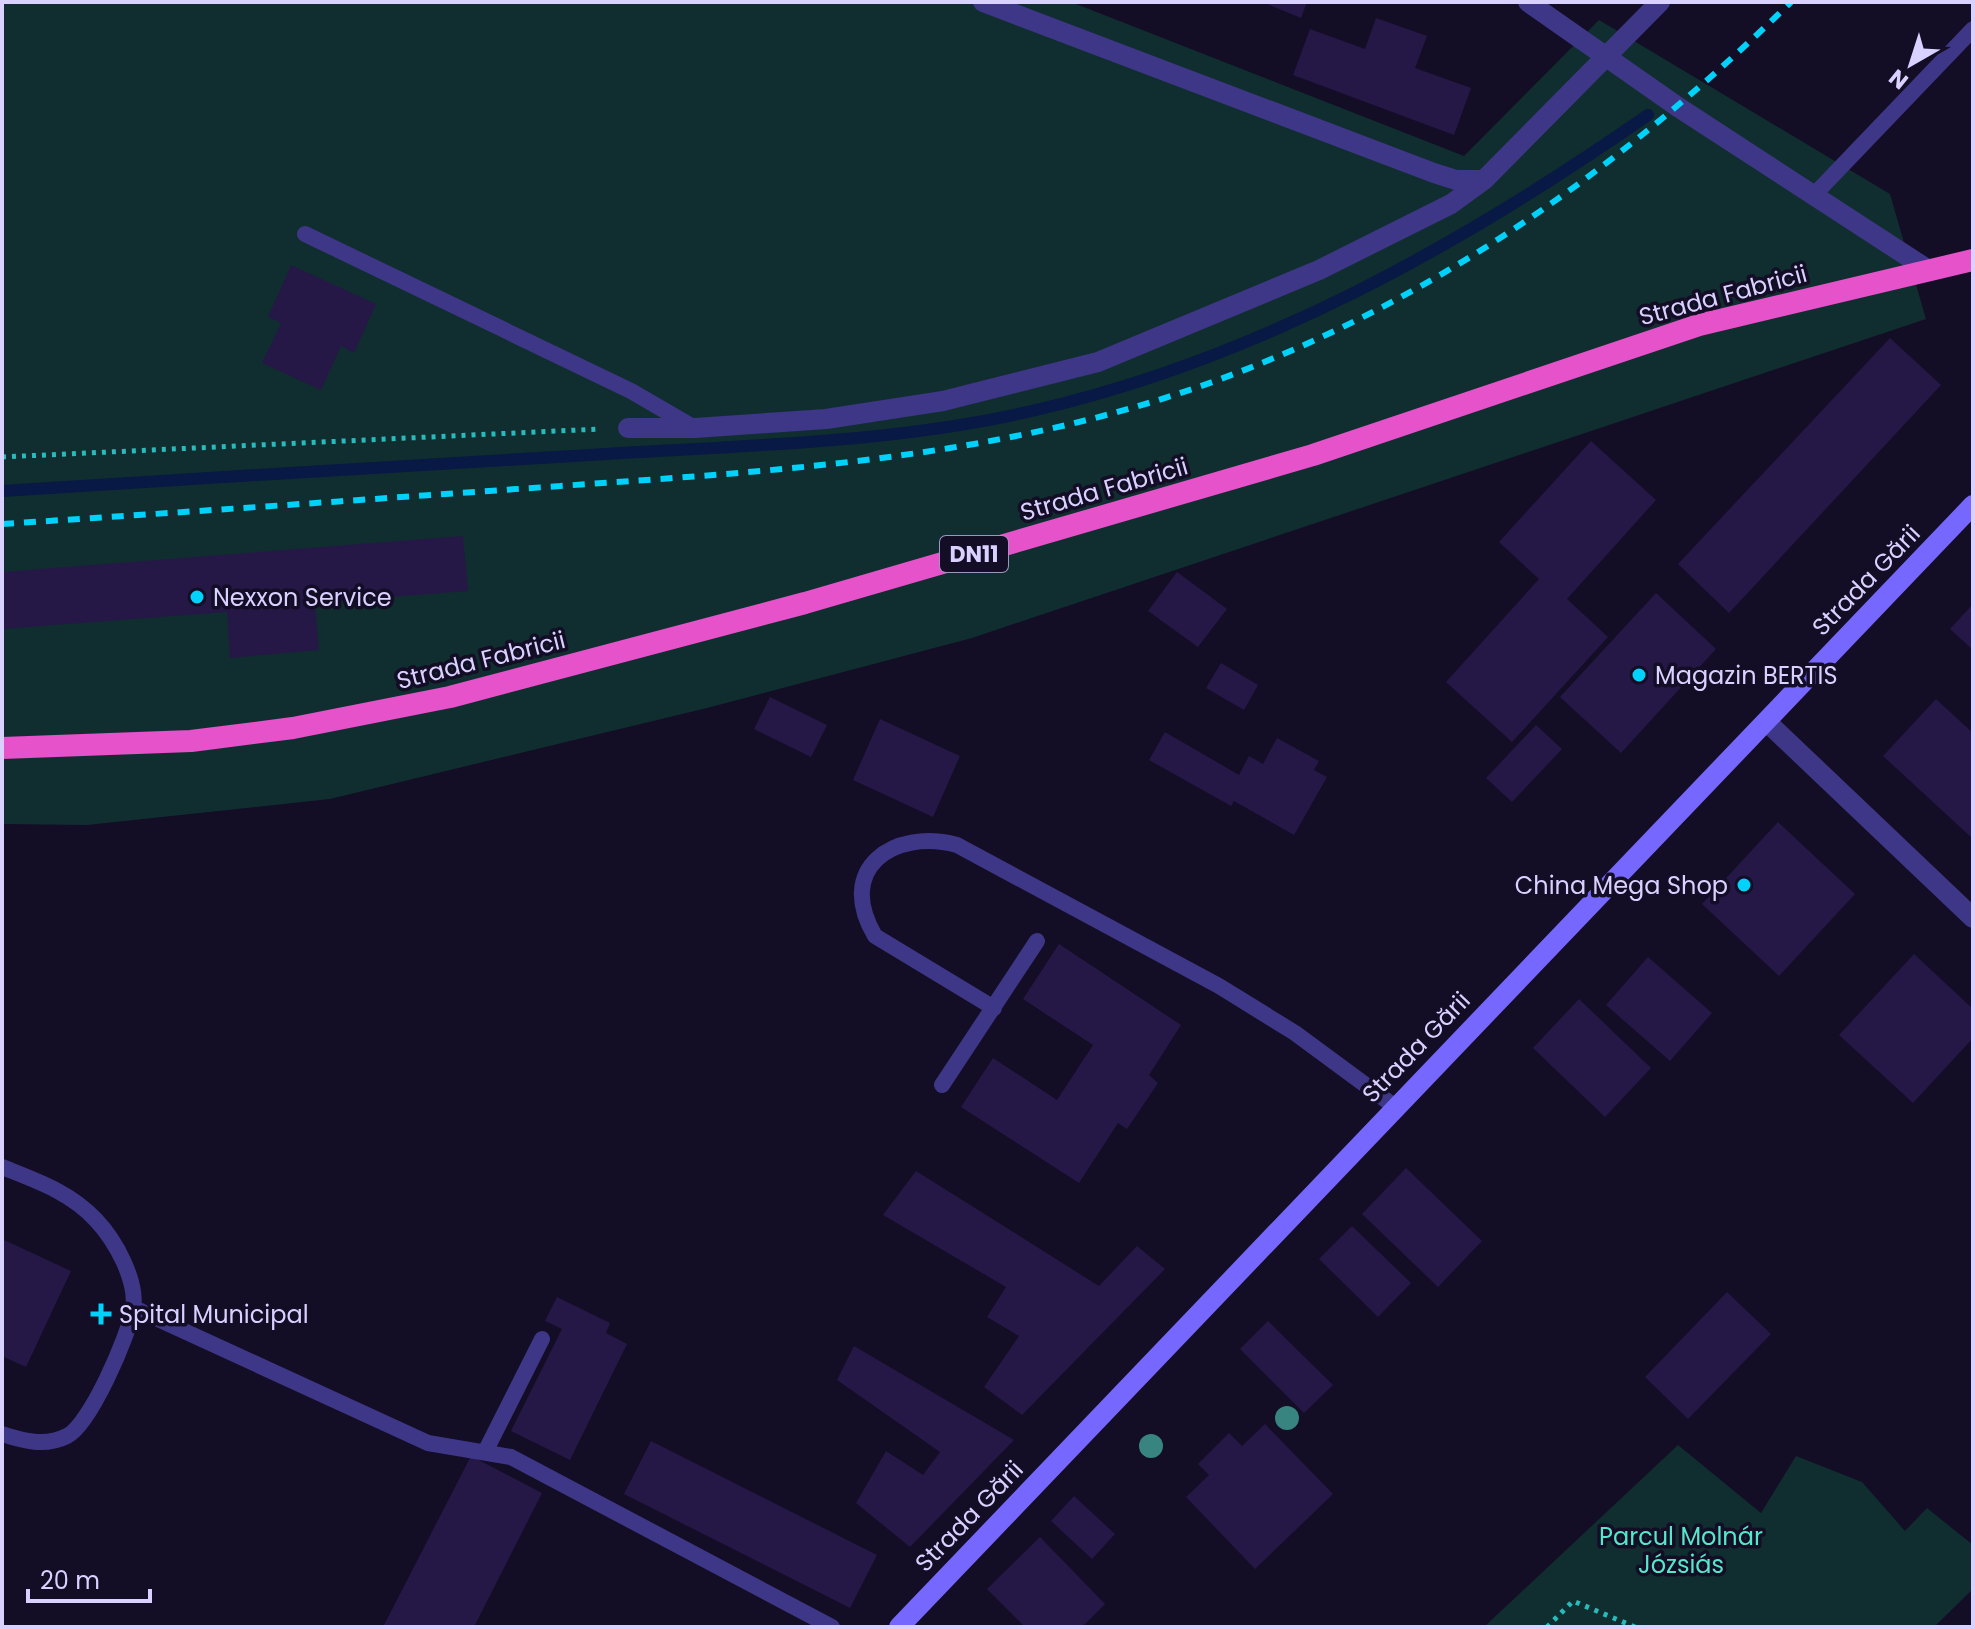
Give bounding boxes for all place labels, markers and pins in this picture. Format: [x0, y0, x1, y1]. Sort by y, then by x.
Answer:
place label: Nexxon Service [213, 581, 392, 614]
marker: Nexxon Service [188, 588, 206, 606]
place label: Magazin BERTIS [1655, 659, 1838, 692]
marker: Magazin BERTIS [1630, 666, 1648, 684]
place label: China Mega Shop [1515, 869, 1728, 902]
marker: China Mega Shop [1735, 876, 1753, 894]
place label: Spital Municipal [119, 1298, 309, 1331]
marker: Spital Municipal [90, 1303, 112, 1325]

